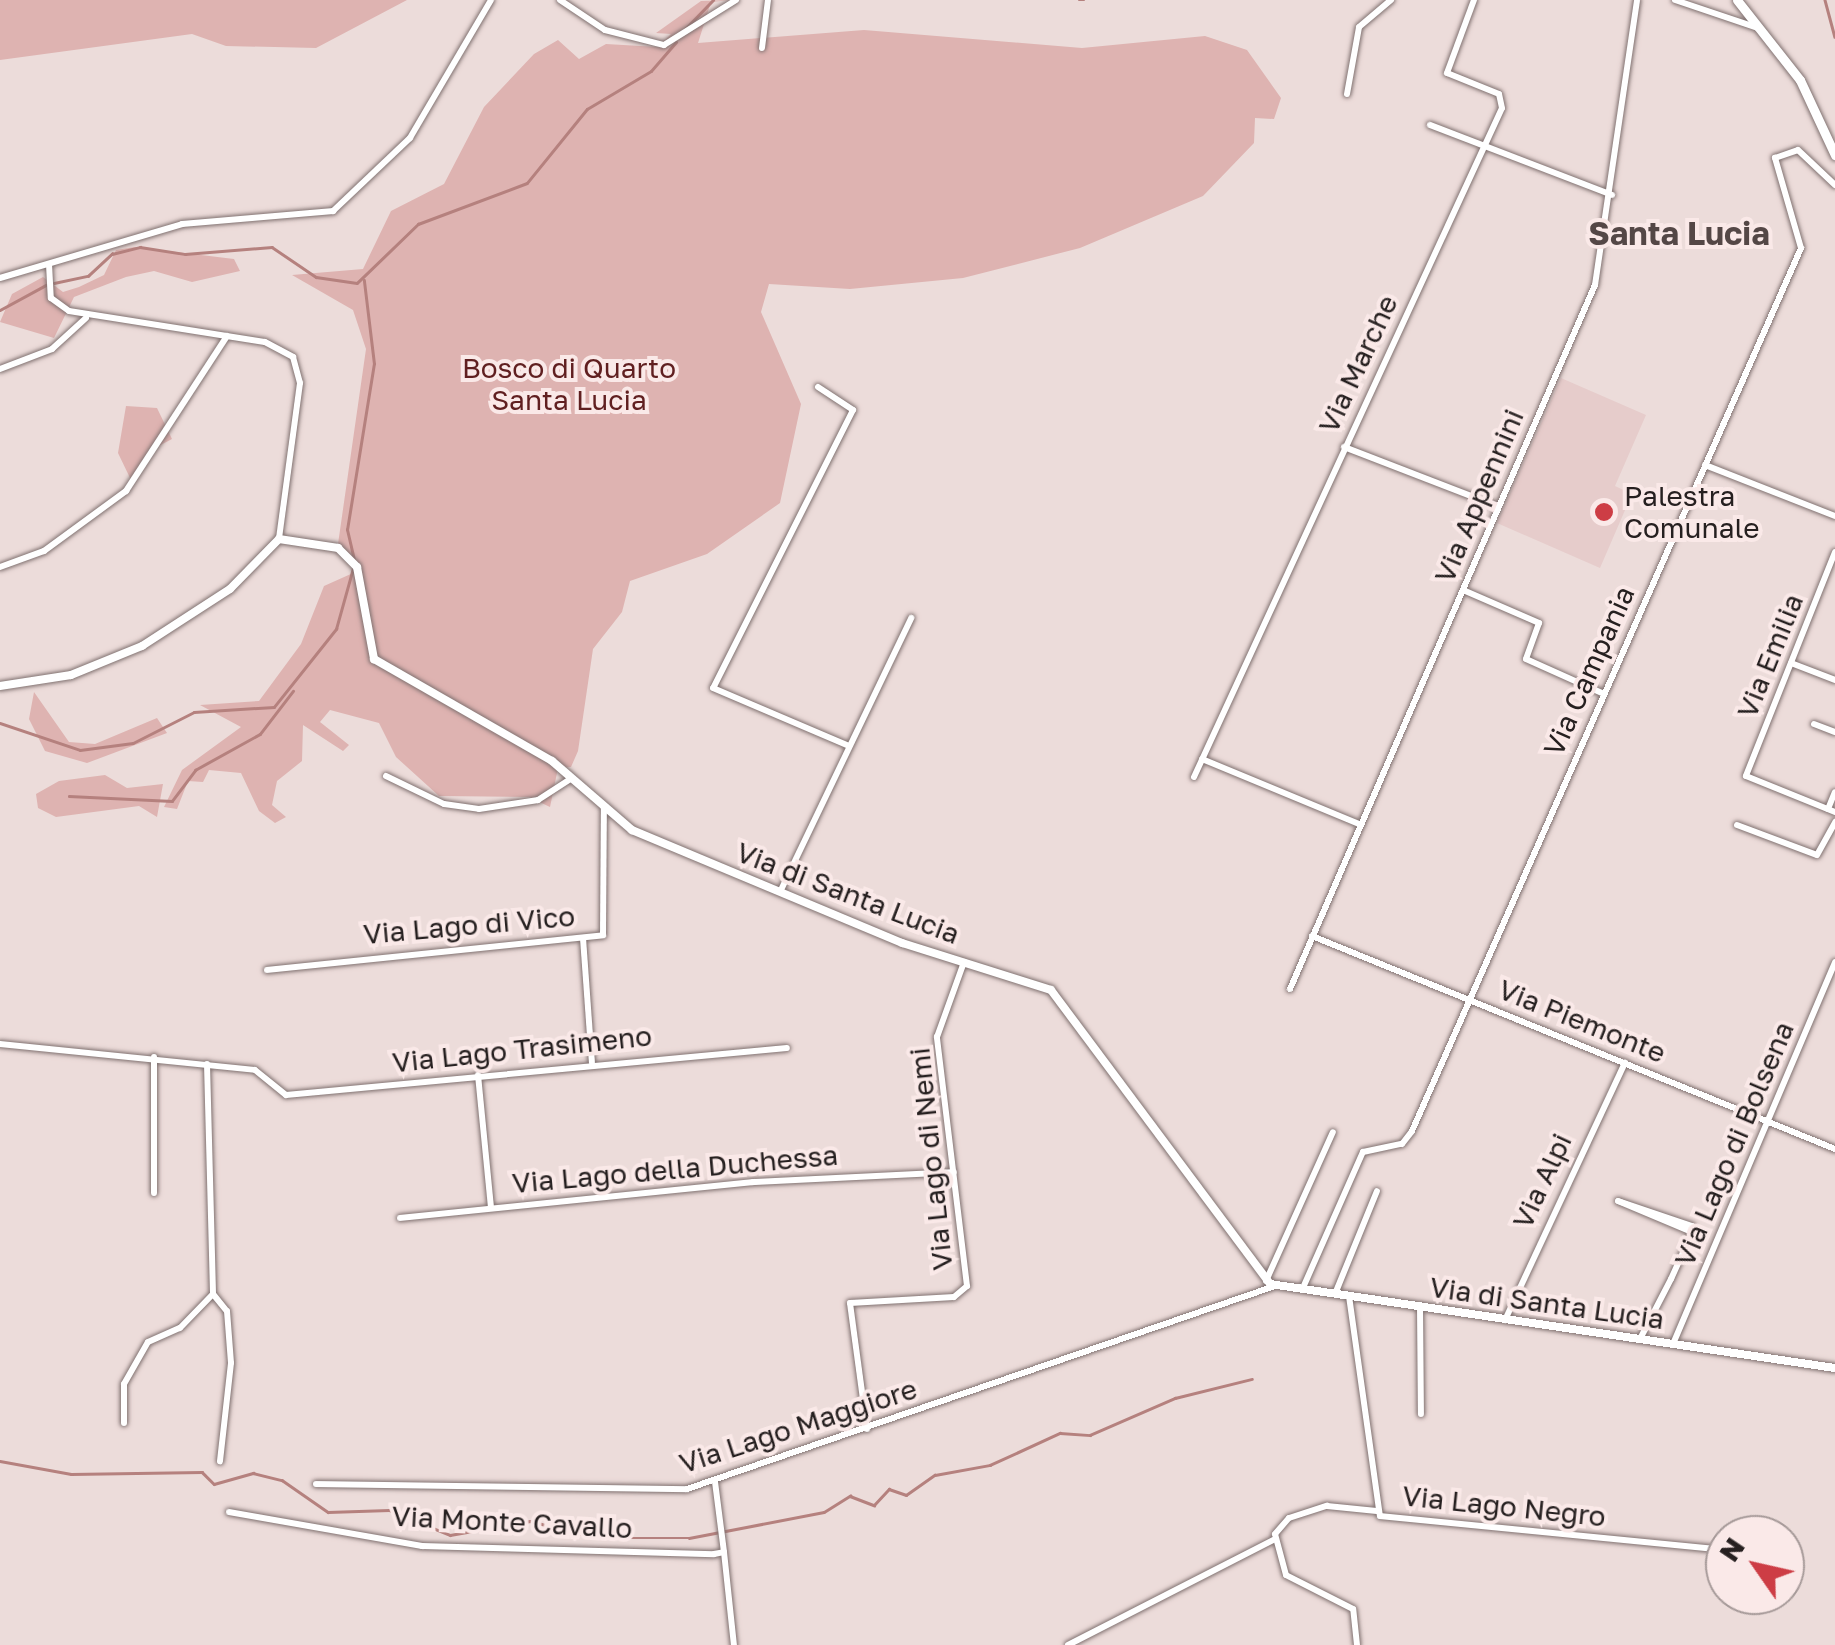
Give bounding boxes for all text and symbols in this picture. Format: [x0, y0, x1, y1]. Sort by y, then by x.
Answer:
district label: Santa Lucia [1588, 214, 1770, 252]
street label: Via Marche [1311, 290, 1405, 438]
park label: Bosco di Quarto Santa Lucia [462, 351, 676, 417]
street label: Via Appennini [1427, 404, 1531, 588]
place label: Palestra Comunale [1624, 479, 1760, 545]
marker: Palestra Comunale [1593, 501, 1615, 523]
street label: Via Campania [1537, 581, 1641, 761]
street label: Via Emilia [1730, 589, 1810, 723]
street label: Via di Santa Lucia [732, 835, 964, 951]
street label: Via Lago di Vico [362, 899, 576, 951]
street label: Via Piemonte [1494, 972, 1670, 1070]
street label: Via Lago di Bolsena [1667, 1017, 1801, 1271]
street label: Via Lago Trasimeno [391, 1019, 653, 1079]
street label: Via Lago di Nemi [903, 1046, 959, 1272]
street label: Via Alpi [1505, 1128, 1579, 1234]
street label: Via Lago della Duchessa [511, 1138, 839, 1200]
street label: Via di Santa Lucia [1428, 1270, 1666, 1336]
street label: Via Lago Maggiore [675, 1372, 921, 1480]
street label: Via Lago Negro [1401, 1479, 1607, 1533]
street label: Via Monte Cavallo [391, 1499, 633, 1545]
north arrow [1705, 1515, 1805, 1615]
text: N [1712, 1531, 1751, 1567]

